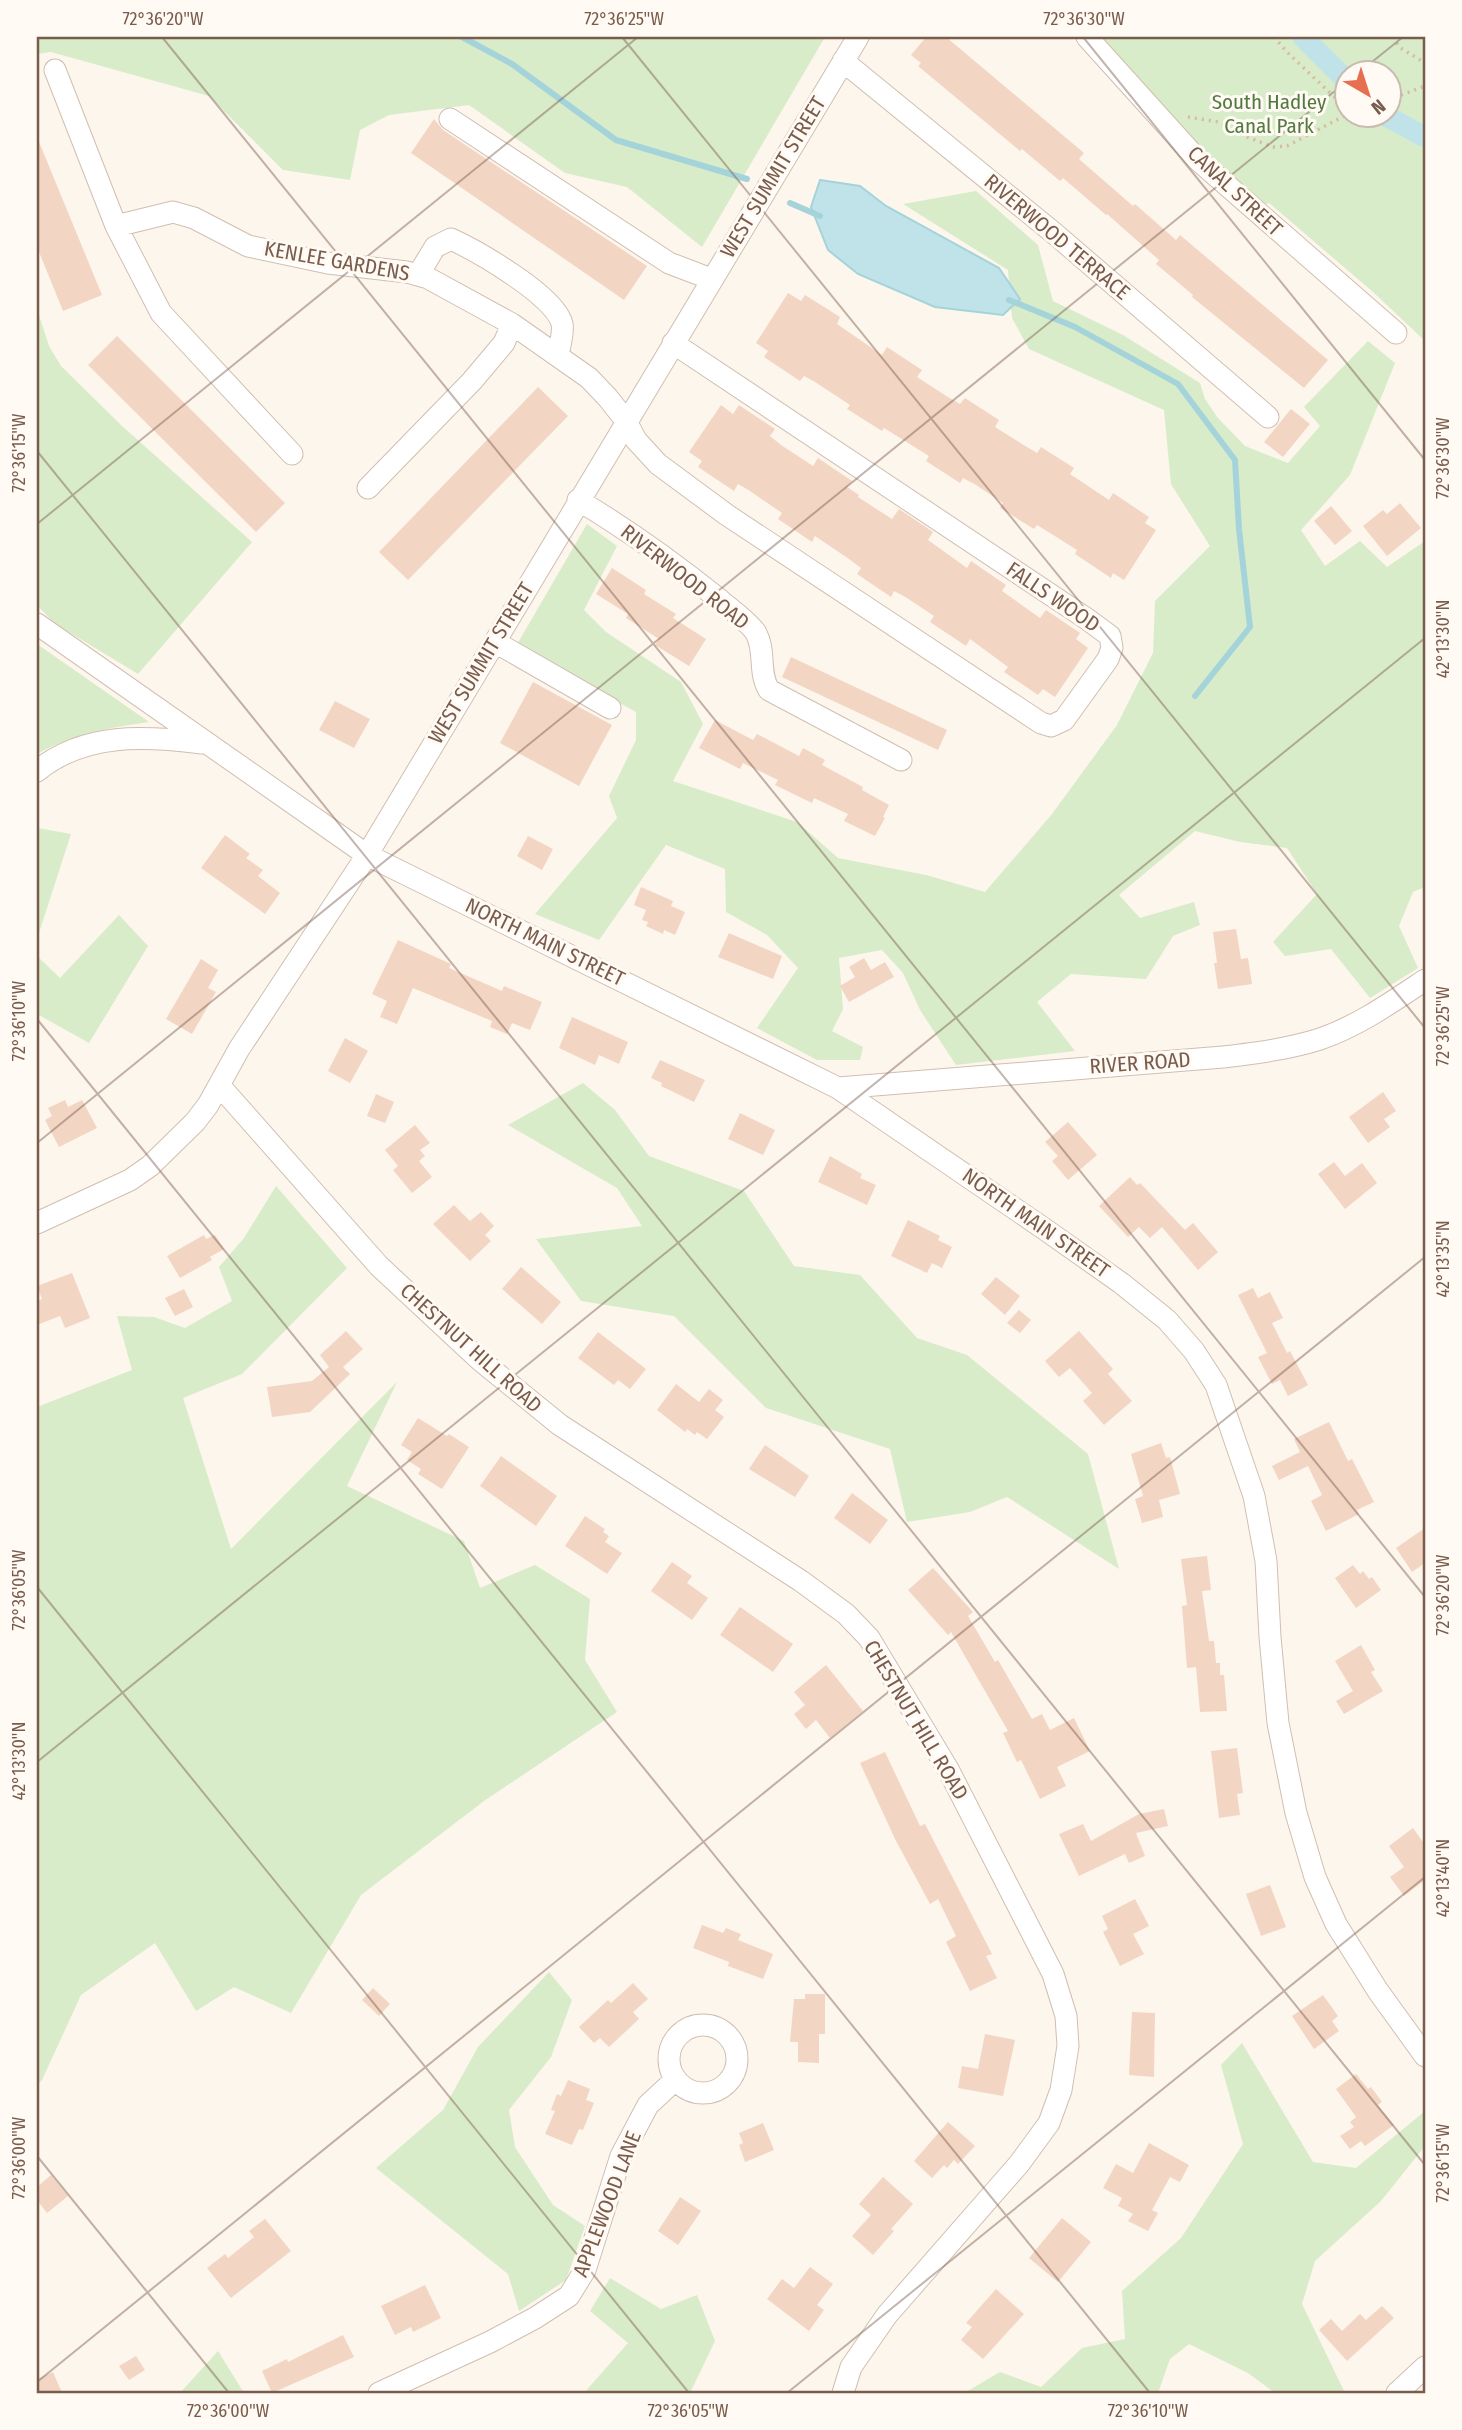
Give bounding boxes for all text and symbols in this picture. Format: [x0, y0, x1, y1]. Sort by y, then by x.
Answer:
text: 72°36'20"W [122, 8, 204, 30]
text: 72°36'25"W [584, 8, 664, 30]
text: 72°36'30"W [1043, 8, 1125, 30]
north arrow [1332, 60, 1402, 130]
park label: South Hadley Canal Park [1212, 89, 1327, 139]
street label: WEST SUMMIT STREET [715, 92, 831, 262]
text: N [1367, 94, 1390, 119]
street label: CANAL STREET [1182, 140, 1288, 242]
street label: RIVERWOOD TERRACE [979, 169, 1135, 306]
street label: KENLEE GARDENS [262, 235, 412, 287]
text: 72°36'15"W [8, 413, 30, 492]
text: 72°36'30"W [1432, 417, 1454, 499]
street label: RIVERWOOD ROAD [616, 519, 754, 635]
street label: FALLS WOOD [1001, 556, 1105, 638]
street label: WEST SUMMIT STREET [423, 578, 539, 748]
text: 42°13'30"N [1432, 600, 1454, 678]
street label: NORTH MAIN STREET [461, 892, 629, 992]
text: 72°36'10"W [8, 980, 30, 1061]
text: 72°36'25"W [1432, 986, 1454, 1066]
street label: RIVER ROAD [1089, 1046, 1191, 1080]
street label: NORTH MAIN STREET [957, 1162, 1115, 1284]
text: 42°13'35"N [1432, 1220, 1454, 1298]
street label: CHESTNUT HILL ROAD [395, 1278, 547, 1418]
text: 72°36'05"W [8, 1549, 30, 1631]
text: 72°36'20"W [1432, 1554, 1454, 1636]
street label: CHESTNUT HILL ROAD [858, 1635, 974, 1805]
text: 42°13'30"N [8, 1722, 30, 1800]
text: 42°13'40"N [1432, 1839, 1454, 1917]
text: 72°36'00"W [8, 2116, 30, 2199]
text: 72°36'15"W [1432, 2123, 1454, 2202]
street label: APPLEWOOD LANE [567, 2127, 647, 2281]
text: 72°36'00"W [187, 2400, 270, 2422]
text: 72°36'05"W [648, 2400, 729, 2422]
text: 72°36'10"W [1108, 2400, 1189, 2422]

